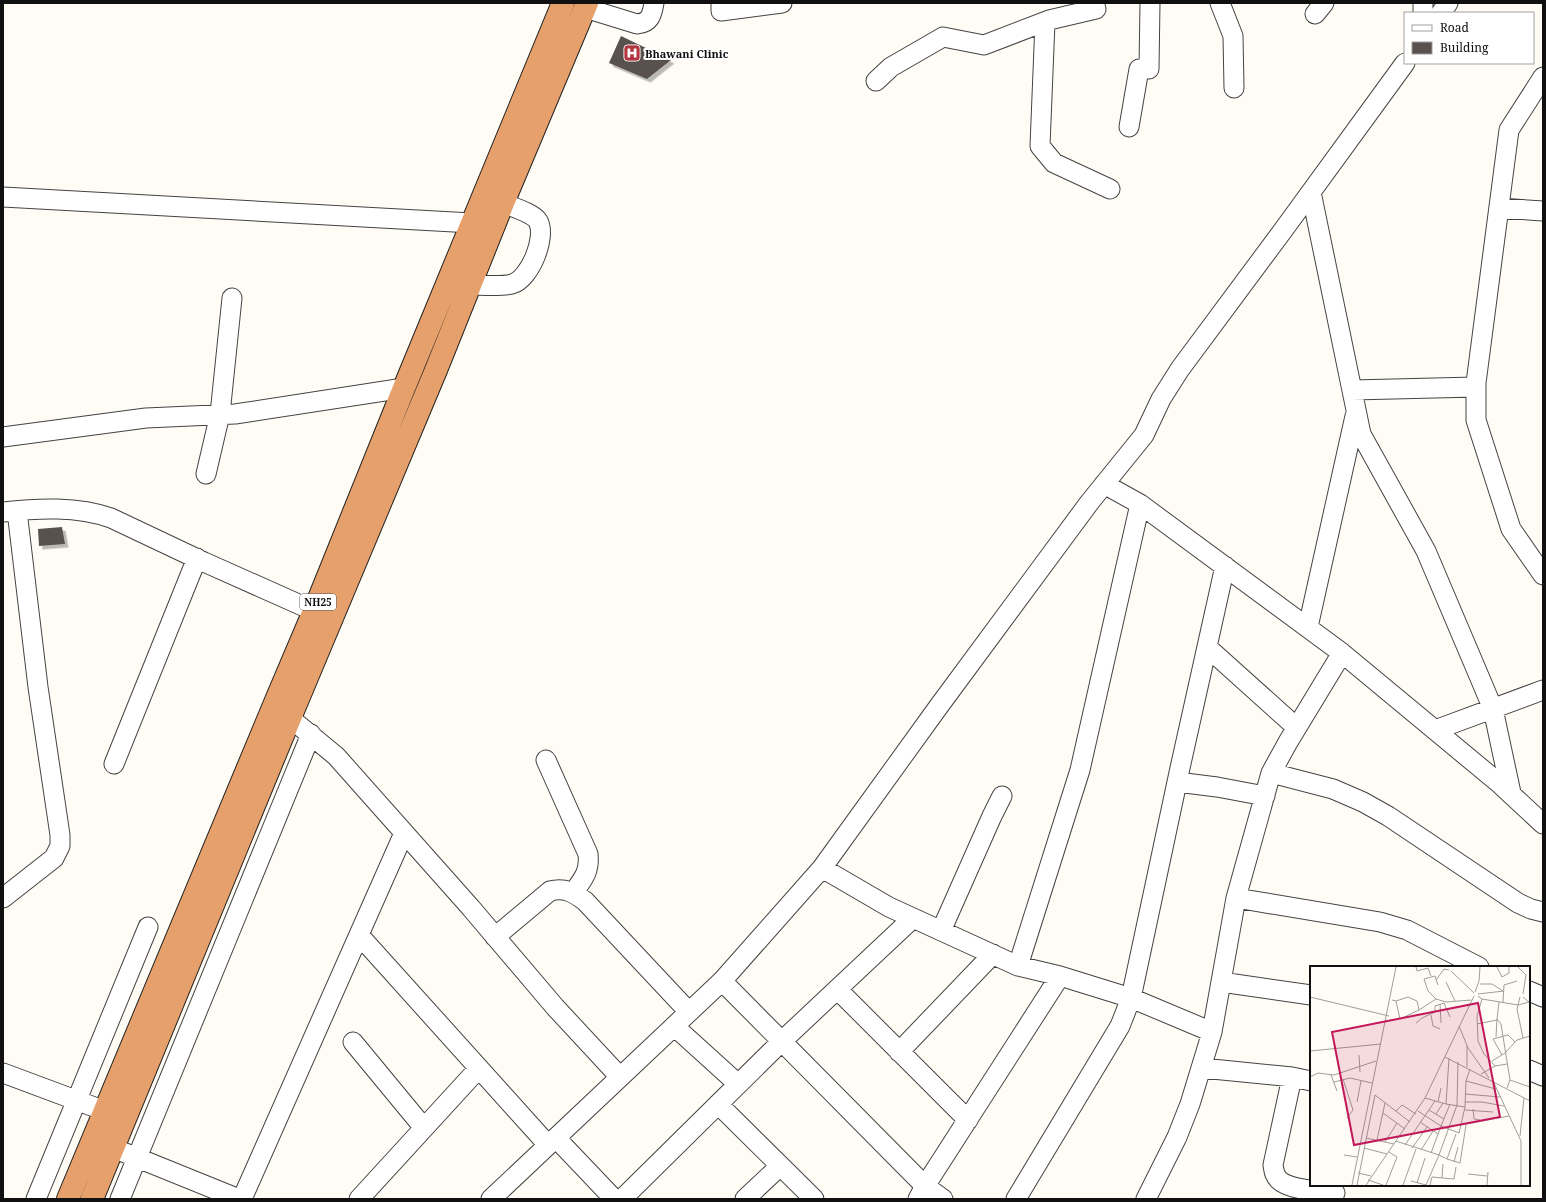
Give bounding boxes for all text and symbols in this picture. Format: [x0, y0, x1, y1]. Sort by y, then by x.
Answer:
legend [1404, 12, 1534, 64]
text: Road [1440, 19, 1470, 36]
text: Building [1440, 39, 1489, 56]
hospital icon: Bhawani Clinic [622, 43, 642, 63]
place label: Bhawani Clinic [645, 46, 729, 61]
road number: NH25 [300, 594, 336, 610]
inset map [1310, 966, 1530, 1186]

